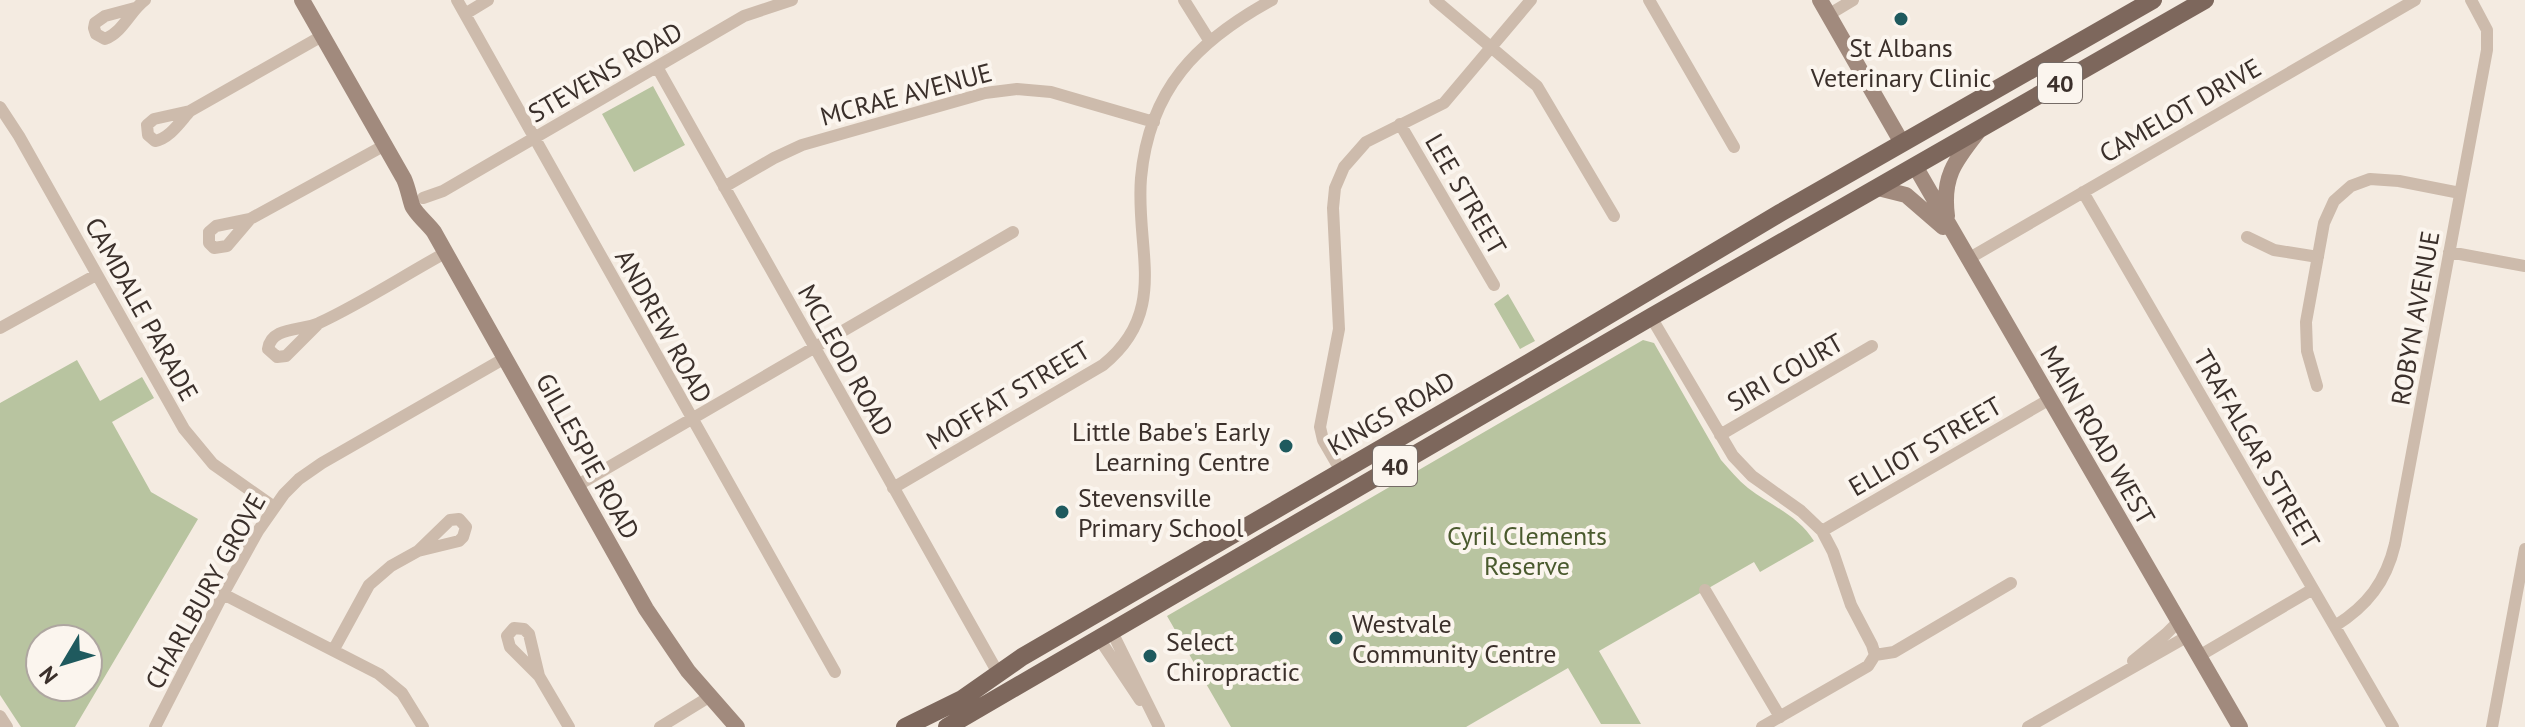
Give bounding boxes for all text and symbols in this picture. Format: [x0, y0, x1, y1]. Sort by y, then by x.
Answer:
marker: St Albans Veterinary Clinic [1892, 10, 1910, 28]
street label: STEVENS ROAD [522, 15, 688, 129]
place label: St Albans Veterinary Clinic [1810, 31, 1991, 94]
street label: CAMELOT DRIVE [2093, 50, 2267, 170]
street label: MCRAE AVENUE [816, 55, 996, 133]
road number: 40 [2038, 63, 2082, 103]
street label: LEE STREET [1418, 128, 1514, 260]
street label: CAMDALE PARADE [78, 211, 206, 407]
street label: ROBYN AVENUE [2383, 228, 2447, 408]
street label: ANDREW ROAD [608, 243, 720, 409]
street label: MCLEOD ROAD [791, 278, 901, 442]
street label: SIRI COURT [1721, 326, 1849, 418]
street label: MOFFAT STREET [920, 333, 1096, 457]
street label: MAIN ROAD WEST [2033, 339, 2163, 531]
street label: TRAFALGAR STREET [2187, 344, 2327, 554]
street label: KINGS ROAD [1322, 363, 1460, 463]
street label: GILLESPIE ROAD [529, 367, 647, 545]
street label: ELLIOT STREET [1843, 389, 2007, 503]
place label: Little Babe's Early Learning Centre [1072, 415, 1270, 478]
marker: Little Babe's Early Learning Centre [1277, 437, 1295, 455]
road number: 40 [1373, 446, 1417, 486]
place label: Stevensville Primary School [1078, 481, 1244, 544]
street label: CHARLBURY GROVE [137, 487, 273, 695]
marker: Stevensville Primary School [1053, 503, 1071, 521]
park label: Cyril Clements Reserve [1447, 519, 1607, 582]
place label: Westvale Community Centre [1352, 607, 1556, 670]
north arrow [24, 623, 104, 703]
place label: Select Chiropractic [1166, 625, 1300, 688]
marker: Westvale Community Centre [1327, 629, 1345, 647]
marker: Select Chiropractic [1141, 647, 1159, 665]
text: N [33, 661, 64, 690]

